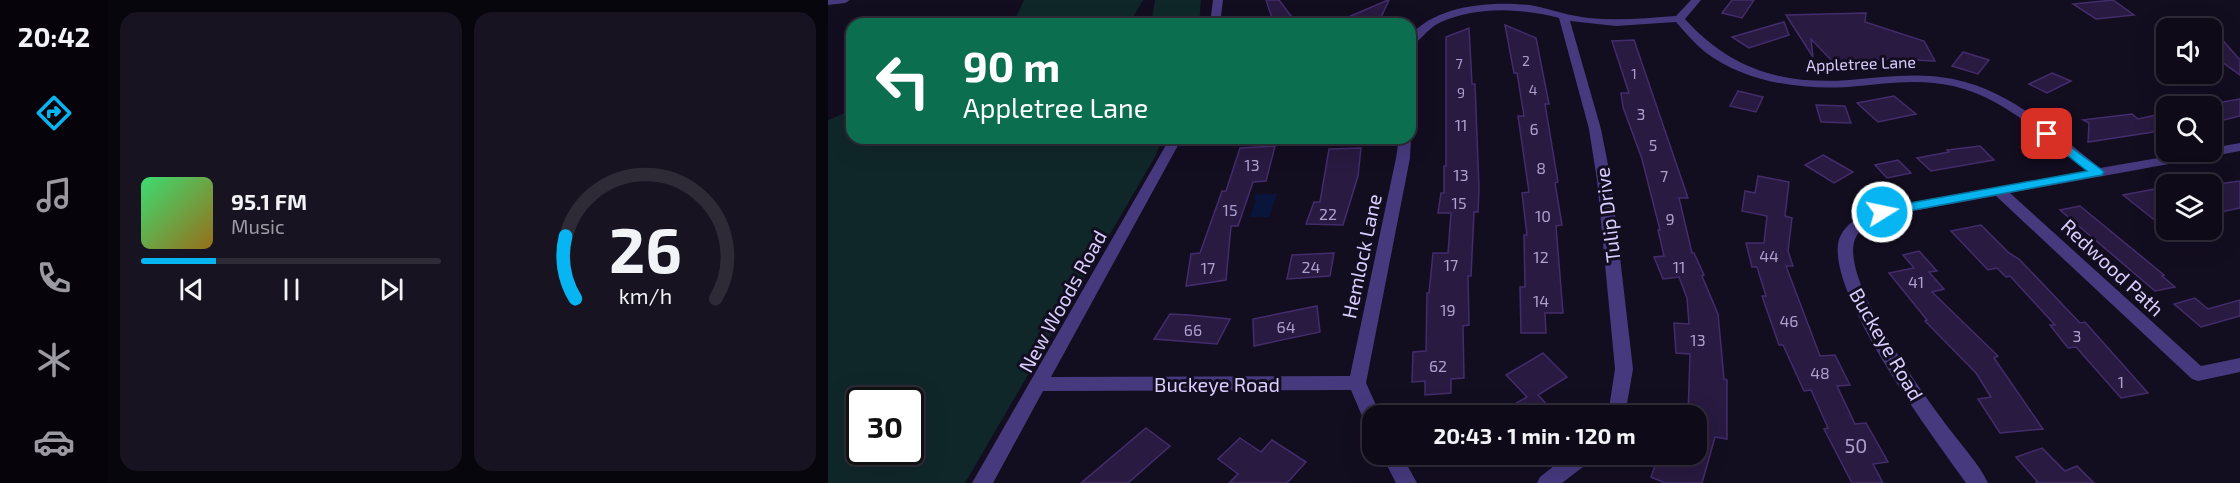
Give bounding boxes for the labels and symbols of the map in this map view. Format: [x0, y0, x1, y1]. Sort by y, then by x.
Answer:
house number: 2 [1522, 52, 1530, 69]
street label: Appletree Lane [1806, 52, 1916, 74]
house number: 7 [1455, 55, 1463, 72]
house number: 1 [1631, 65, 1637, 82]
house number: 4 [1529, 81, 1537, 98]
house number: 9 [1457, 84, 1465, 101]
house number: 3 [1637, 104, 1645, 123]
pin [2021, 108, 2072, 159]
house number: 11 [1455, 115, 1467, 134]
house number: 6 [1529, 119, 1539, 138]
house number: 5 [1649, 135, 1657, 154]
house number: 13 [1244, 155, 1260, 174]
house number: 8 [1536, 158, 1546, 177]
house number: 13 [1453, 165, 1469, 184]
street label: Tulip Drive [1589, 166, 1625, 264]
house number: 7 [1660, 166, 1668, 185]
position arrow [1850, 180, 1914, 244]
street label: Hemlock Lane [1336, 192, 1386, 320]
house number: 15 [1452, 193, 1466, 212]
house number: 15 [1223, 200, 1237, 219]
house number: 22 [1319, 204, 1337, 223]
house number: 10 [1535, 206, 1551, 225]
house number: 9 [1665, 209, 1675, 228]
street label: Redwood Path [2057, 213, 2169, 321]
street label: New Woods Road [1013, 226, 1111, 376]
house number: 44 [1759, 246, 1779, 265]
house number: 12 [1533, 247, 1549, 266]
house number: 17 [1444, 255, 1458, 274]
house number: 24 [1302, 257, 1321, 276]
house number: 11 [1673, 257, 1685, 276]
house number: 17 [1201, 258, 1215, 277]
house number: 41 [1908, 272, 1924, 291]
street label: Buckeye Road [1845, 283, 1929, 405]
house number: 14 [1533, 291, 1549, 310]
house number: 19 [1440, 300, 1456, 319]
house number: 46 [1780, 311, 1799, 330]
house number: 64 [1277, 317, 1296, 336]
house number: 66 [1184, 320, 1202, 339]
house number: 3 [2073, 326, 2081, 345]
house number: 13 [1690, 330, 1706, 349]
house number: 62 [1429, 356, 1447, 375]
house number: 48 [1810, 363, 1830, 382]
street label: Buckeye Road [1154, 372, 1280, 396]
house number: 1 [2118, 372, 2124, 391]
speed limit sign: 30 [846, 387, 924, 465]
house number: 50 [1845, 433, 1867, 457]

